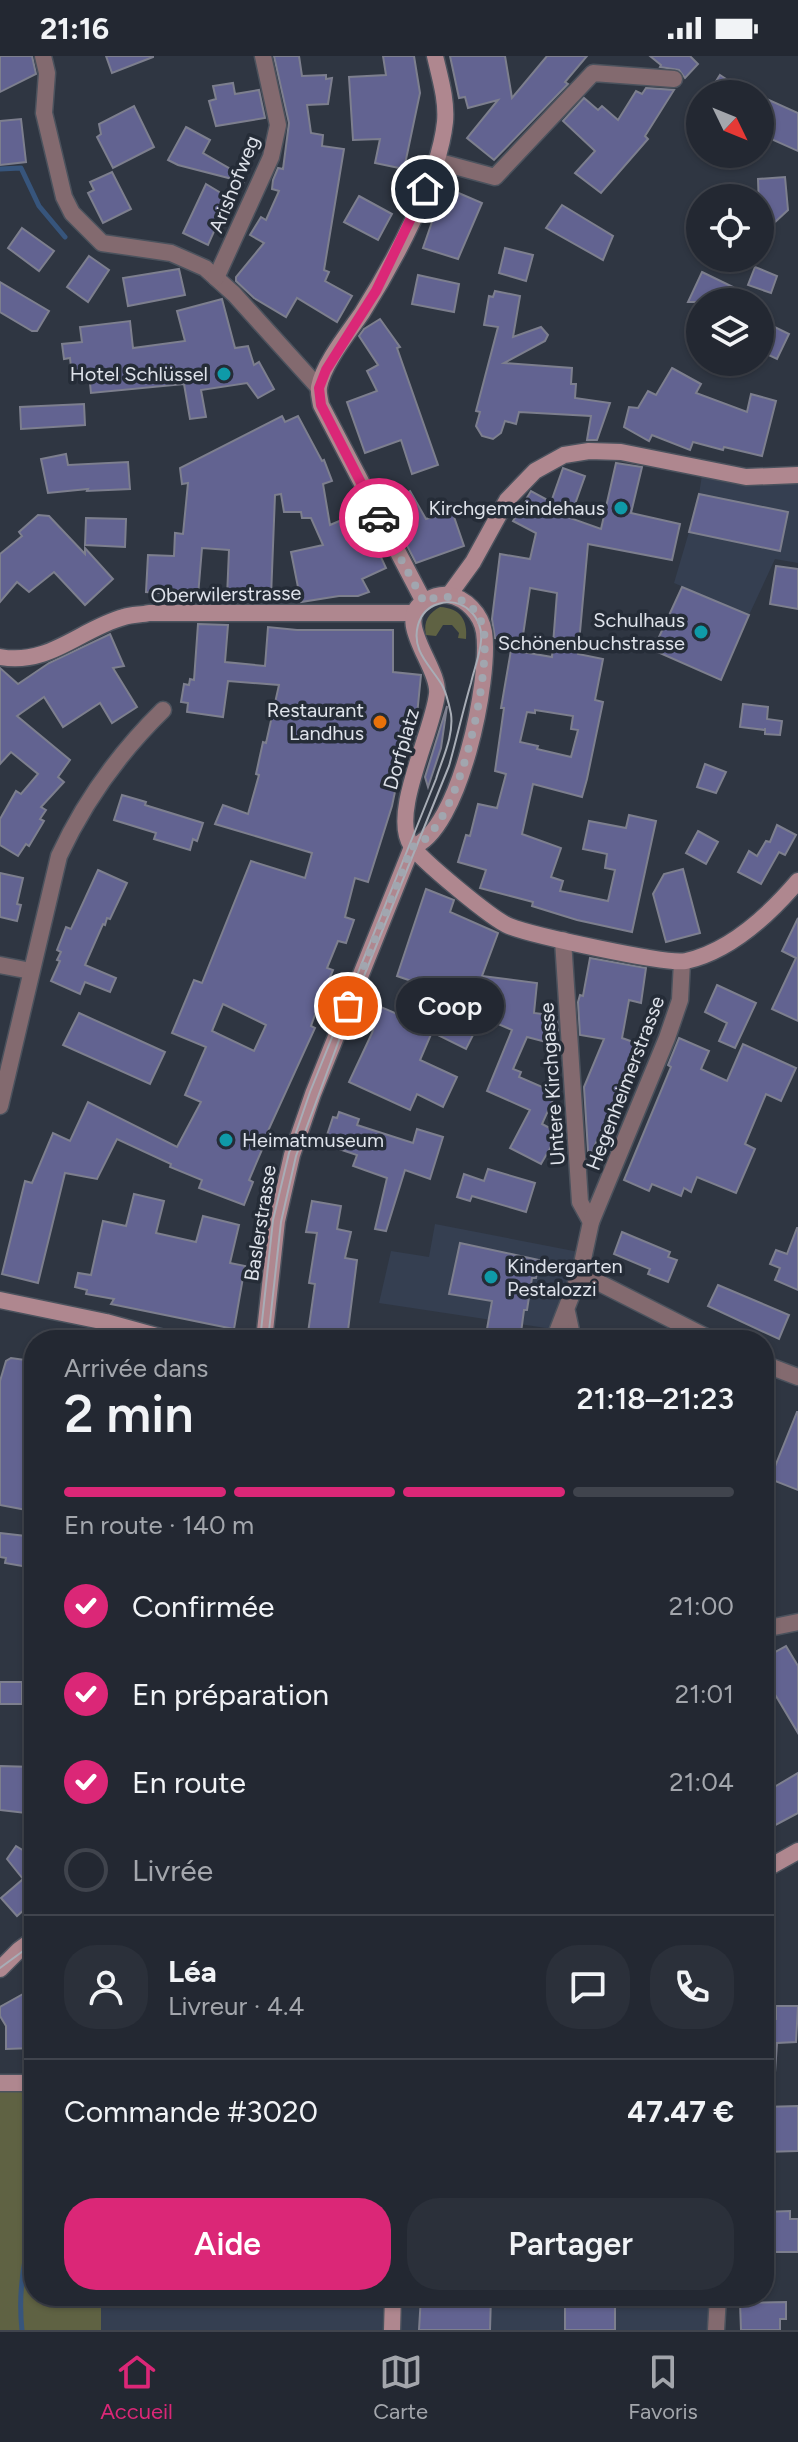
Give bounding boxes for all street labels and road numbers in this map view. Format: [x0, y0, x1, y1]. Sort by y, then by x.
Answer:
street label: Arishofweg [204, 132, 264, 236]
street label: Oberwilerstrasse [150, 581, 302, 607]
street label: Dorfplatz [378, 706, 424, 792]
street label: Hegenheimerstrasse [581, 992, 669, 1173]
street label: Untere Kirchgasse [534, 1002, 570, 1166]
street label: Baslerstrasse [239, 1163, 281, 1283]

